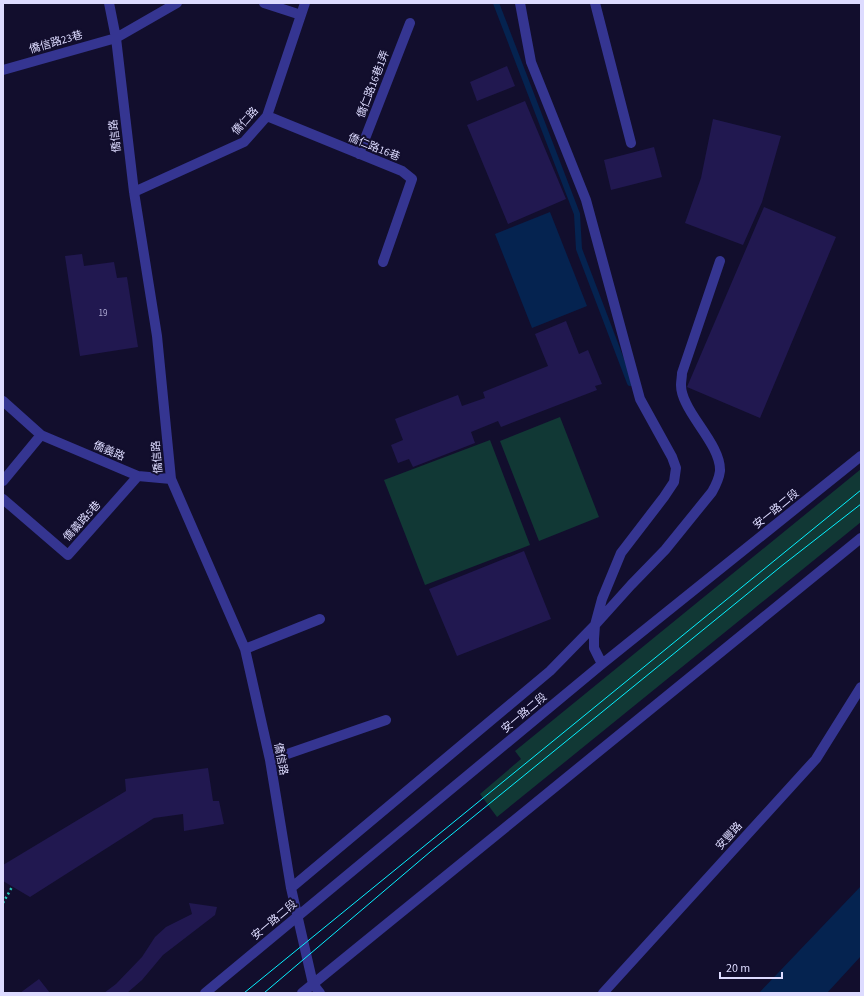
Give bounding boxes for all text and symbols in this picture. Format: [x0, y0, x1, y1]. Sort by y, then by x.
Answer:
street label: 僑信路23巷 [28, 27, 84, 57]
street label: 僑仁路16巷1弄 [353, 48, 393, 120]
street label: 僑仁路 [228, 104, 262, 138]
street label: 僑信路 [106, 119, 124, 153]
street label: 僑仁路16巷 [346, 130, 402, 164]
house number: 19 [99, 307, 108, 320]
street label: 僑義路 [91, 438, 127, 464]
street label: 僑信路 [148, 440, 166, 474]
street label: 安一路二段 [750, 486, 802, 532]
street label: 僑義路5巷 [60, 498, 104, 544]
street label: 安一路二段 [498, 690, 550, 736]
street label: 僑信路 [270, 741, 292, 777]
street label: 安豐路 [712, 819, 746, 853]
street label: 安一路二段 [248, 897, 300, 943]
scale bar [720, 954, 782, 980]
text: 20 m [726, 960, 750, 977]

